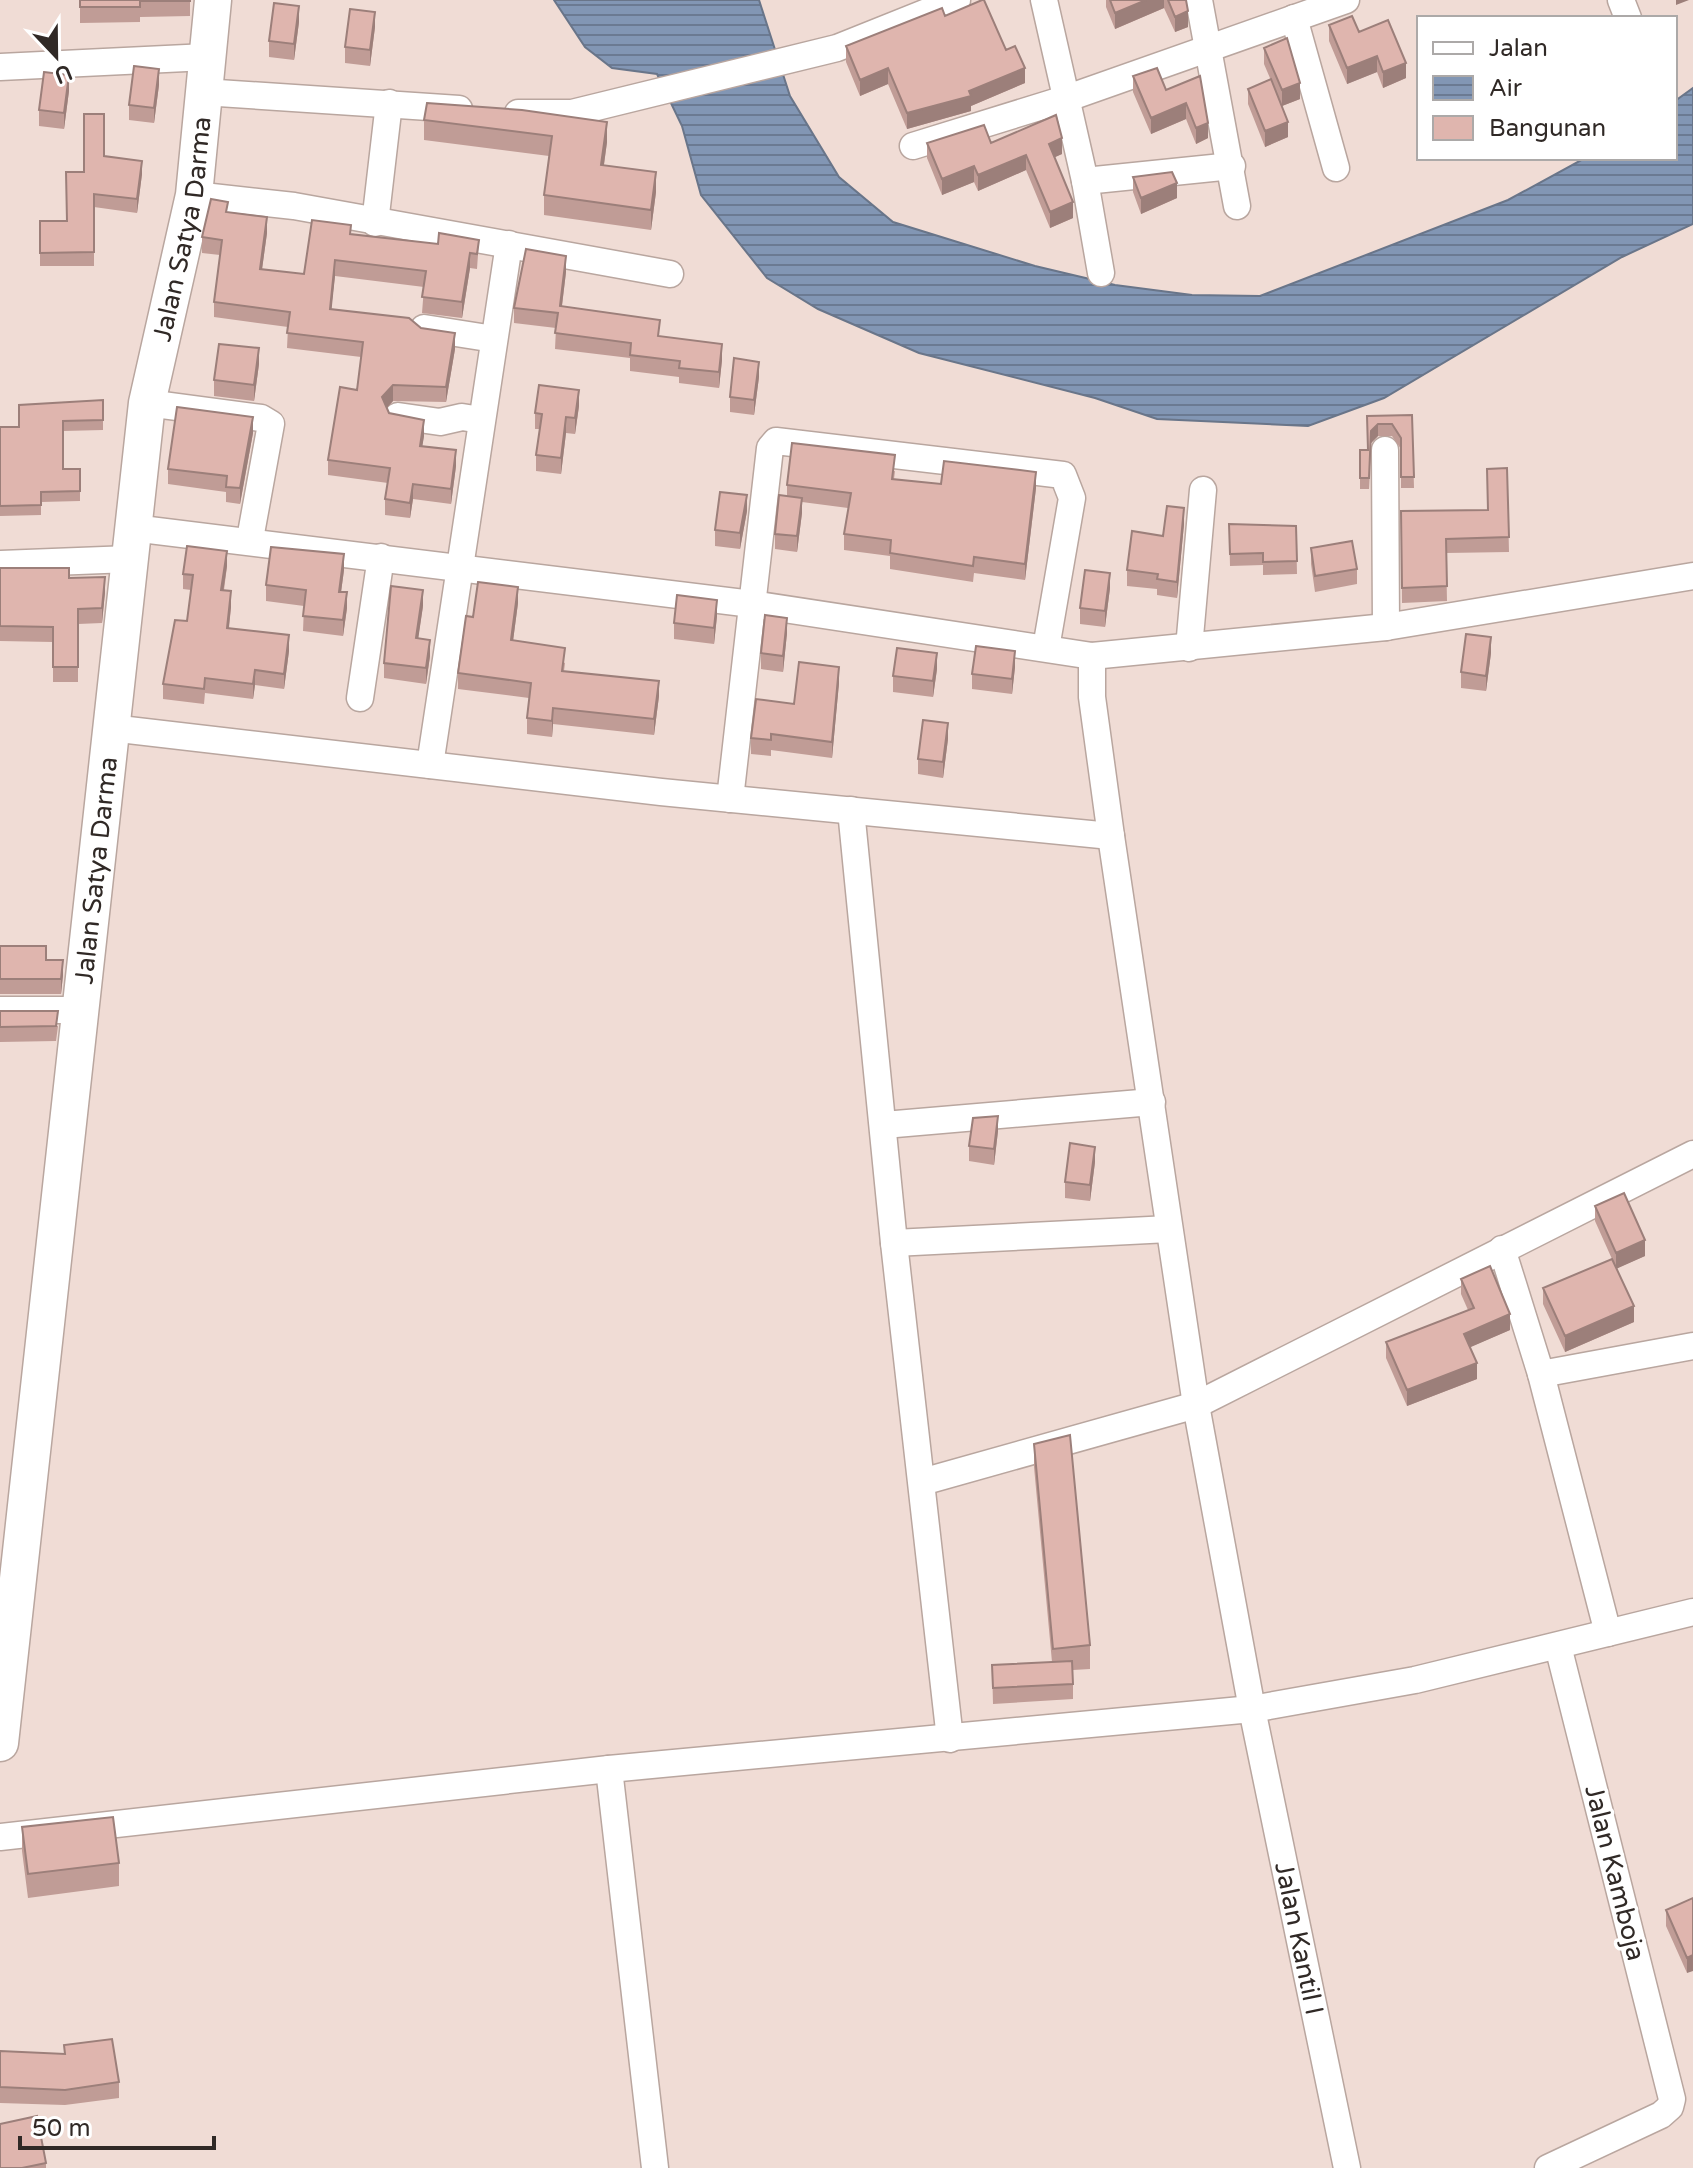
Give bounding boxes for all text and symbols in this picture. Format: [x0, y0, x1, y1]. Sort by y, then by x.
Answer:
north arrow [16, 16, 96, 96]
legend [1417, 16, 1677, 160]
text: Jalan [1489, 34, 1548, 63]
text: U [51, 58, 76, 89]
text: Air [1489, 74, 1523, 103]
text: Bangunan [1489, 114, 1606, 143]
street label: Jalan Satya Darma [146, 115, 217, 344]
street label: Jalan Satya Darma [68, 755, 124, 985]
street label: Jalan Kamboja [1578, 1782, 1652, 1964]
street label: Jalan Kantil I [1269, 1859, 1330, 2018]
scale bar [20, 2100, 214, 2150]
text: 50 m [32, 2114, 90, 2143]

